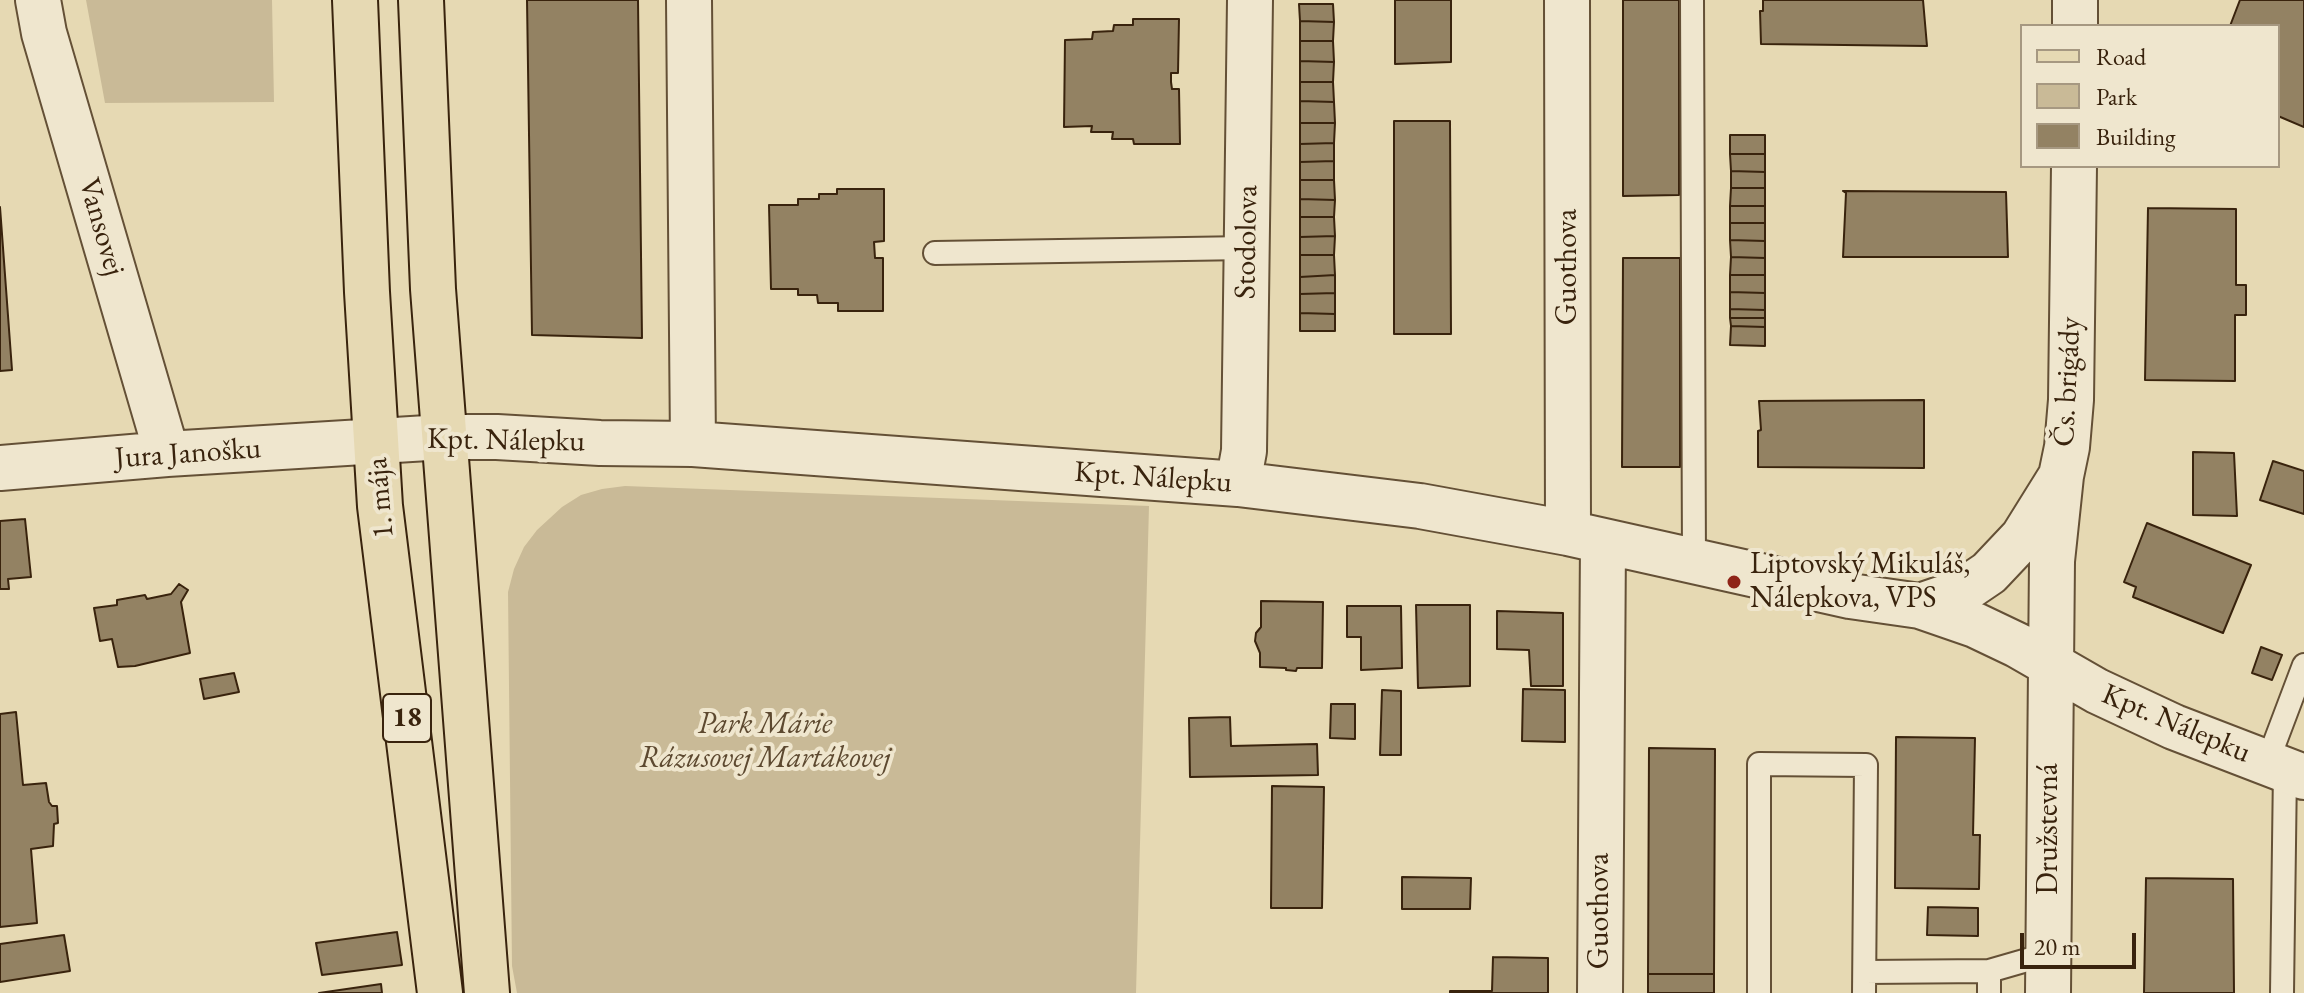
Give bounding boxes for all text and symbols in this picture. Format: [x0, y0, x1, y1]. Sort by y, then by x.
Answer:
legend [2020, 24, 2280, 168]
text: Road [2096, 41, 2146, 72]
text: Park [2096, 81, 2137, 112]
text: Building [2096, 121, 2176, 152]
street label: Vansovej [70, 174, 132, 280]
street label: Stodolova [1228, 185, 1266, 299]
street label: Guothova [1550, 209, 1586, 325]
street label: Čs. brigády [2047, 316, 2089, 448]
street label: Kpt. Nálepku [427, 422, 585, 460]
street label: Jura Janošku [114, 431, 262, 477]
street label: Kpt. Nálepku [1073, 455, 1233, 501]
street label: 1. mája [360, 456, 402, 540]
place label: Liptovský Mikuláš, Nálepkova, VPS [1750, 547, 1970, 618]
marker: Liptovský Mikuláš, Nálepkova, VPS [1725, 573, 1743, 591]
street label: Kpt. Nálepku [2096, 677, 2256, 771]
road number: 18 [383, 694, 431, 742]
park label: Park Márie Rázusovej Martákovej [639, 707, 891, 778]
street label: Družstevná [2031, 763, 2067, 895]
street label: Guothova [1582, 853, 1618, 969]
scale bar [2024, 917, 2140, 967]
text: 20 m [2034, 931, 2081, 962]

